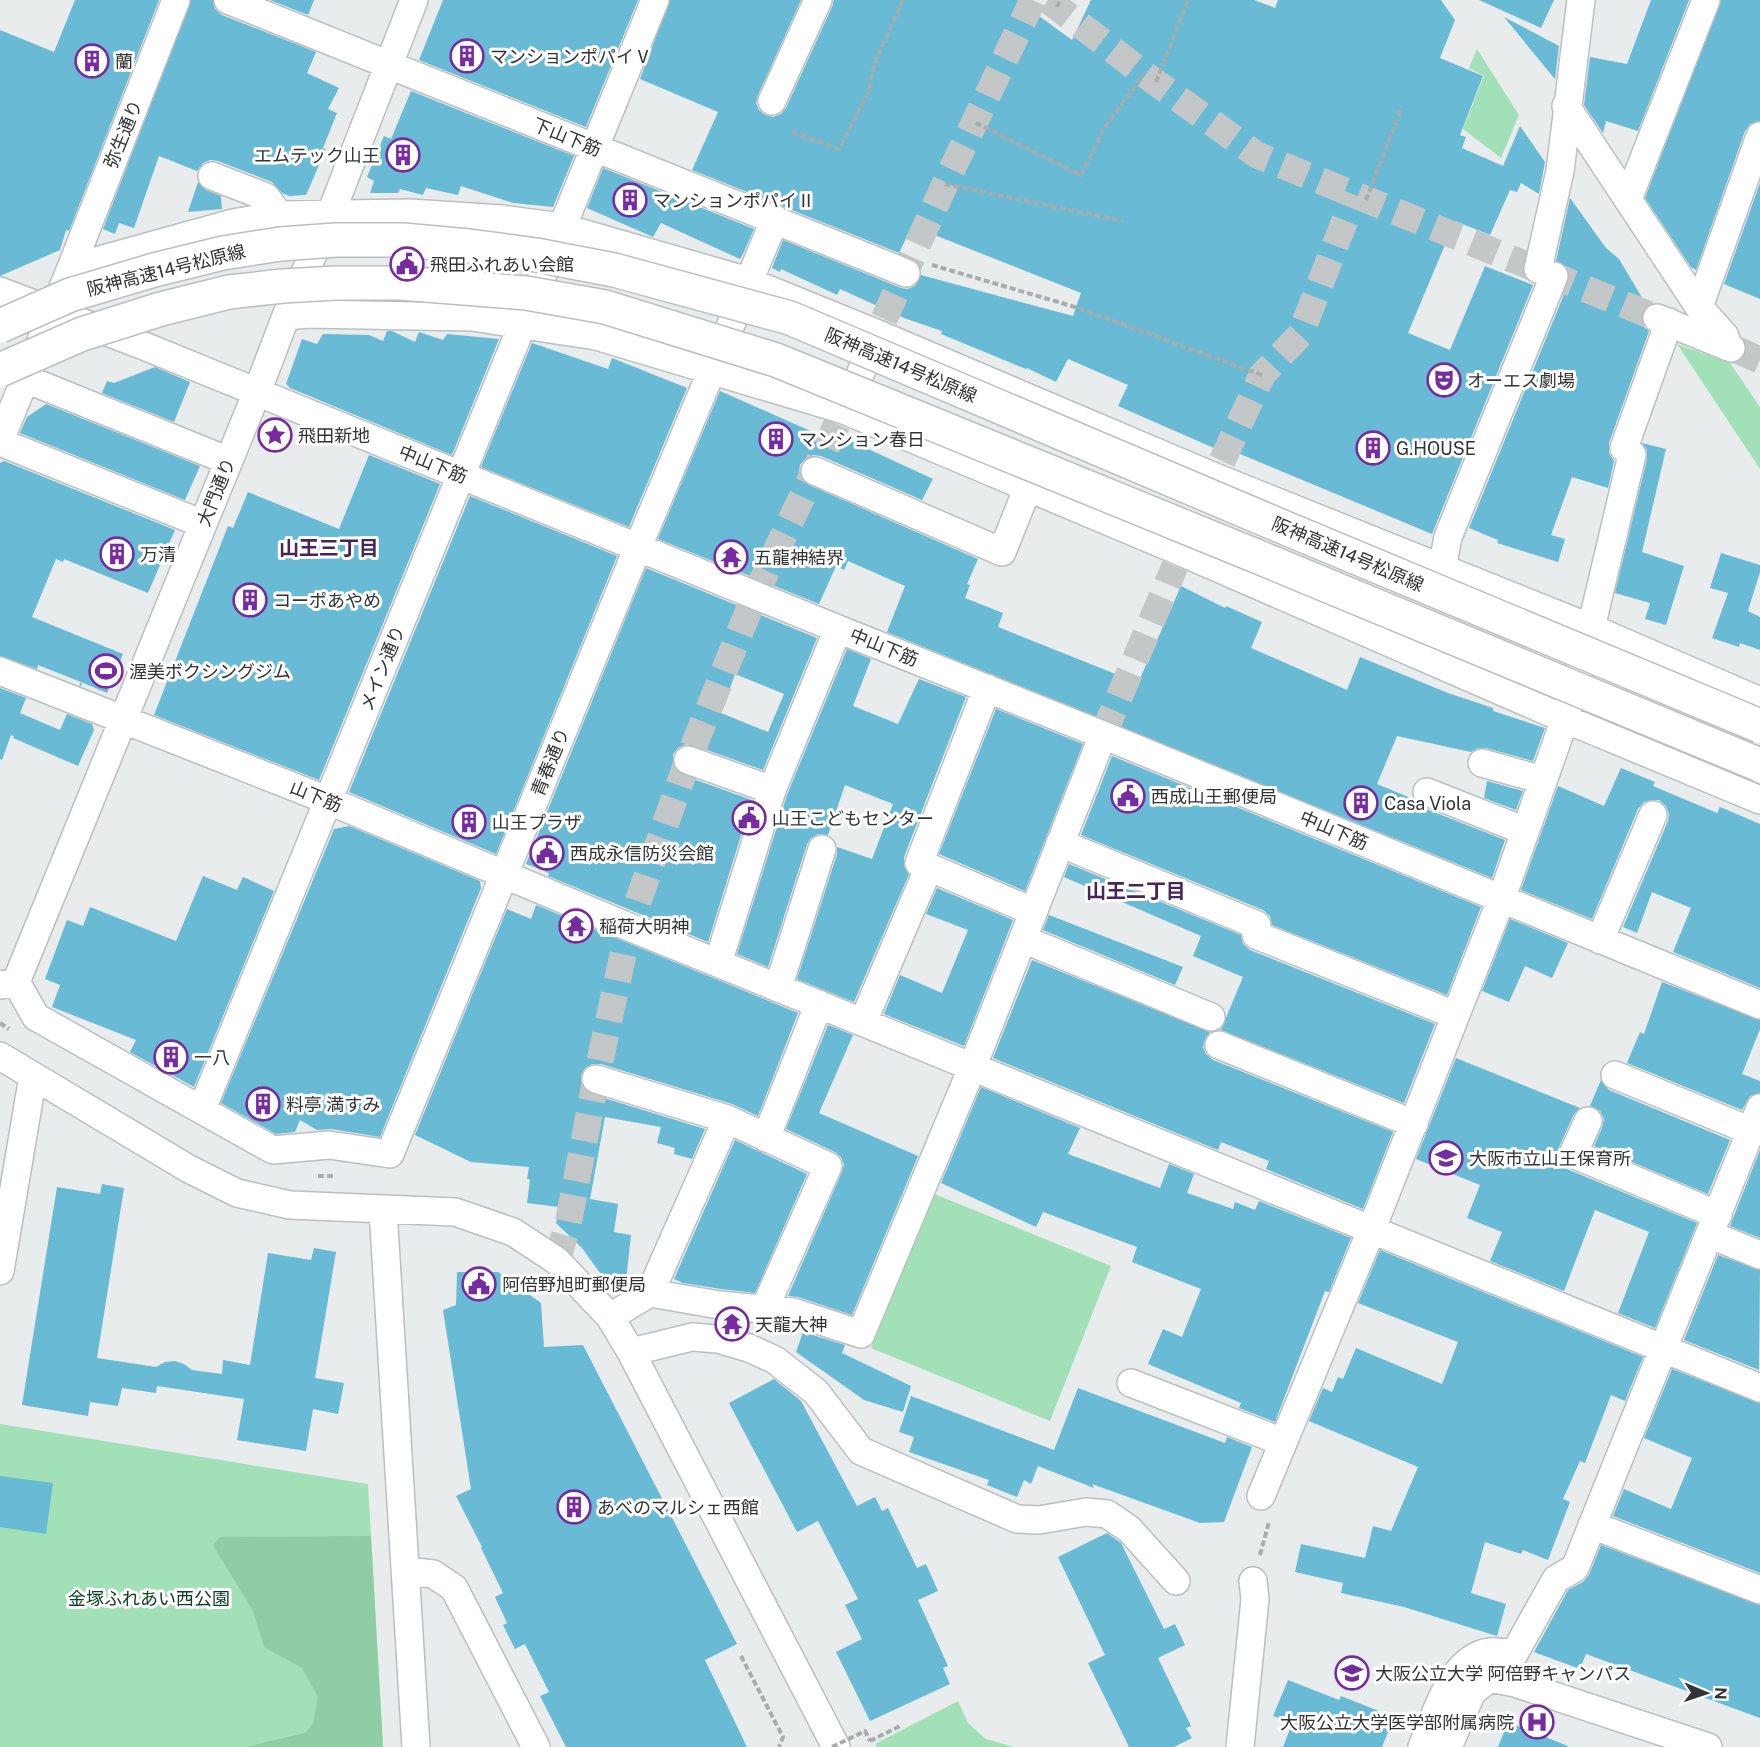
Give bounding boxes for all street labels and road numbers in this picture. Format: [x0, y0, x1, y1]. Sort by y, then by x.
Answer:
street label: 弥生通り [100, 97, 146, 171]
street label: 下山下筋 [530, 114, 604, 160]
street label: 阪神高速14号松原線 [85, 240, 247, 300]
street label: 阪神高速14号松原線 [822, 324, 980, 406]
street label: 中山下筋 [396, 441, 470, 487]
street label: 大門通り [193, 455, 239, 529]
street label: 阪神高速14号松原線 [1269, 513, 1427, 595]
street label: メイン通り [355, 622, 409, 714]
street label: 中山下筋 [847, 624, 921, 670]
street label: 青春通り [527, 725, 573, 799]
street label: 山下筋 [287, 776, 345, 816]
street label: 中山下筋 [1297, 806, 1371, 854]

